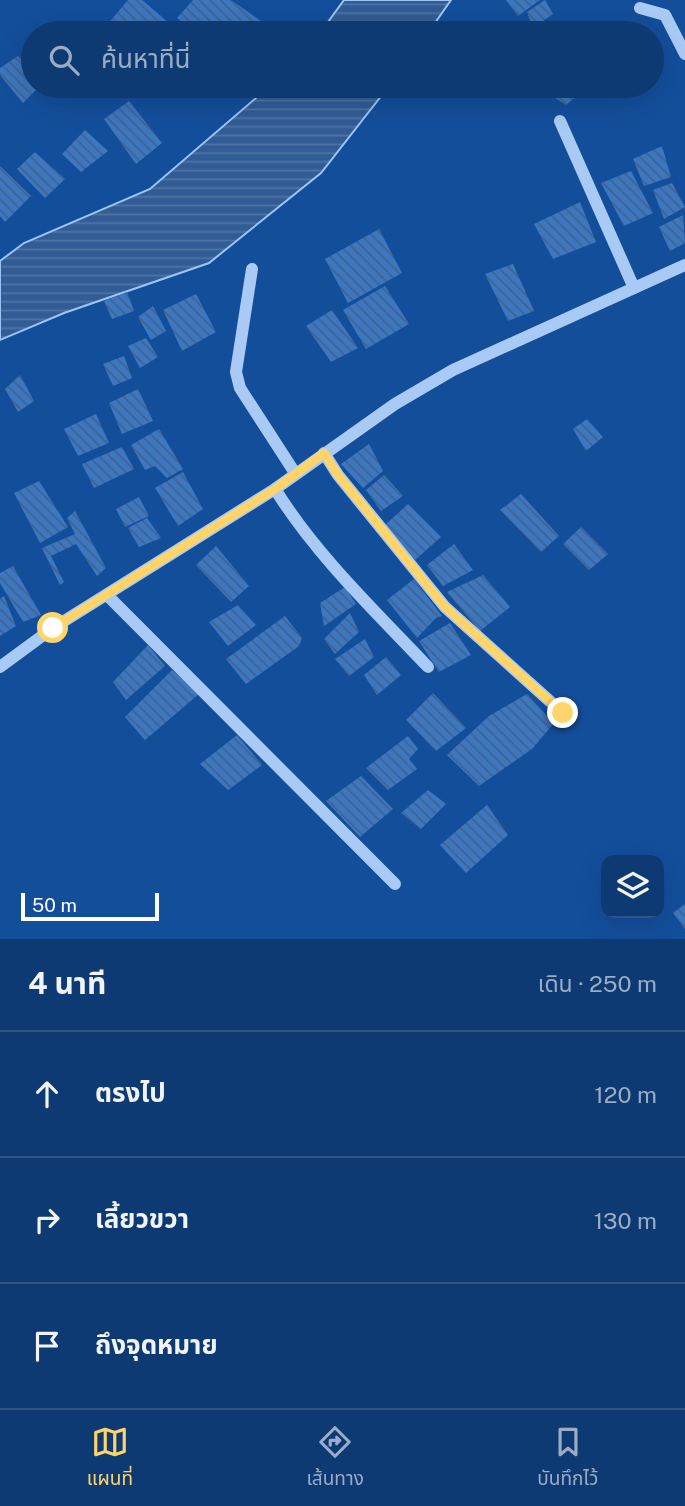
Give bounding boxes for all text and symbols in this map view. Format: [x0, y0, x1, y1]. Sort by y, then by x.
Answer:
search box [21, 21, 664, 98]
icon: search [45, 41, 83, 79]
text: ค้นหาที่นี่ [101, 43, 191, 74]
route start [37, 612, 68, 643]
route end [547, 697, 578, 728]
map controls [601, 855, 664, 918]
button: layers [601, 855, 664, 918]
scale bar [21, 890, 159, 922]
text: 50 m [32, 894, 77, 916]
text: 4 นาที [28, 965, 106, 1001]
text: เดิน · 250 m [538, 970, 657, 997]
icon: ahead [28, 1075, 66, 1113]
text: ตรงไป [95, 1077, 166, 1108]
text: 120 m [594, 1081, 657, 1108]
icon: right [28, 1201, 66, 1239]
text: เลี้ยวขวา [95, 1203, 189, 1234]
text: 130 m [594, 1207, 657, 1234]
icon: arrive [28, 1327, 66, 1365]
text: ถึงจุดหมาย [95, 1329, 218, 1360]
tab: แผนที่ [87, 1423, 133, 1494]
tab: เส้นทาง [306, 1423, 364, 1494]
tab: บันทึกไว้ [537, 1423, 598, 1494]

